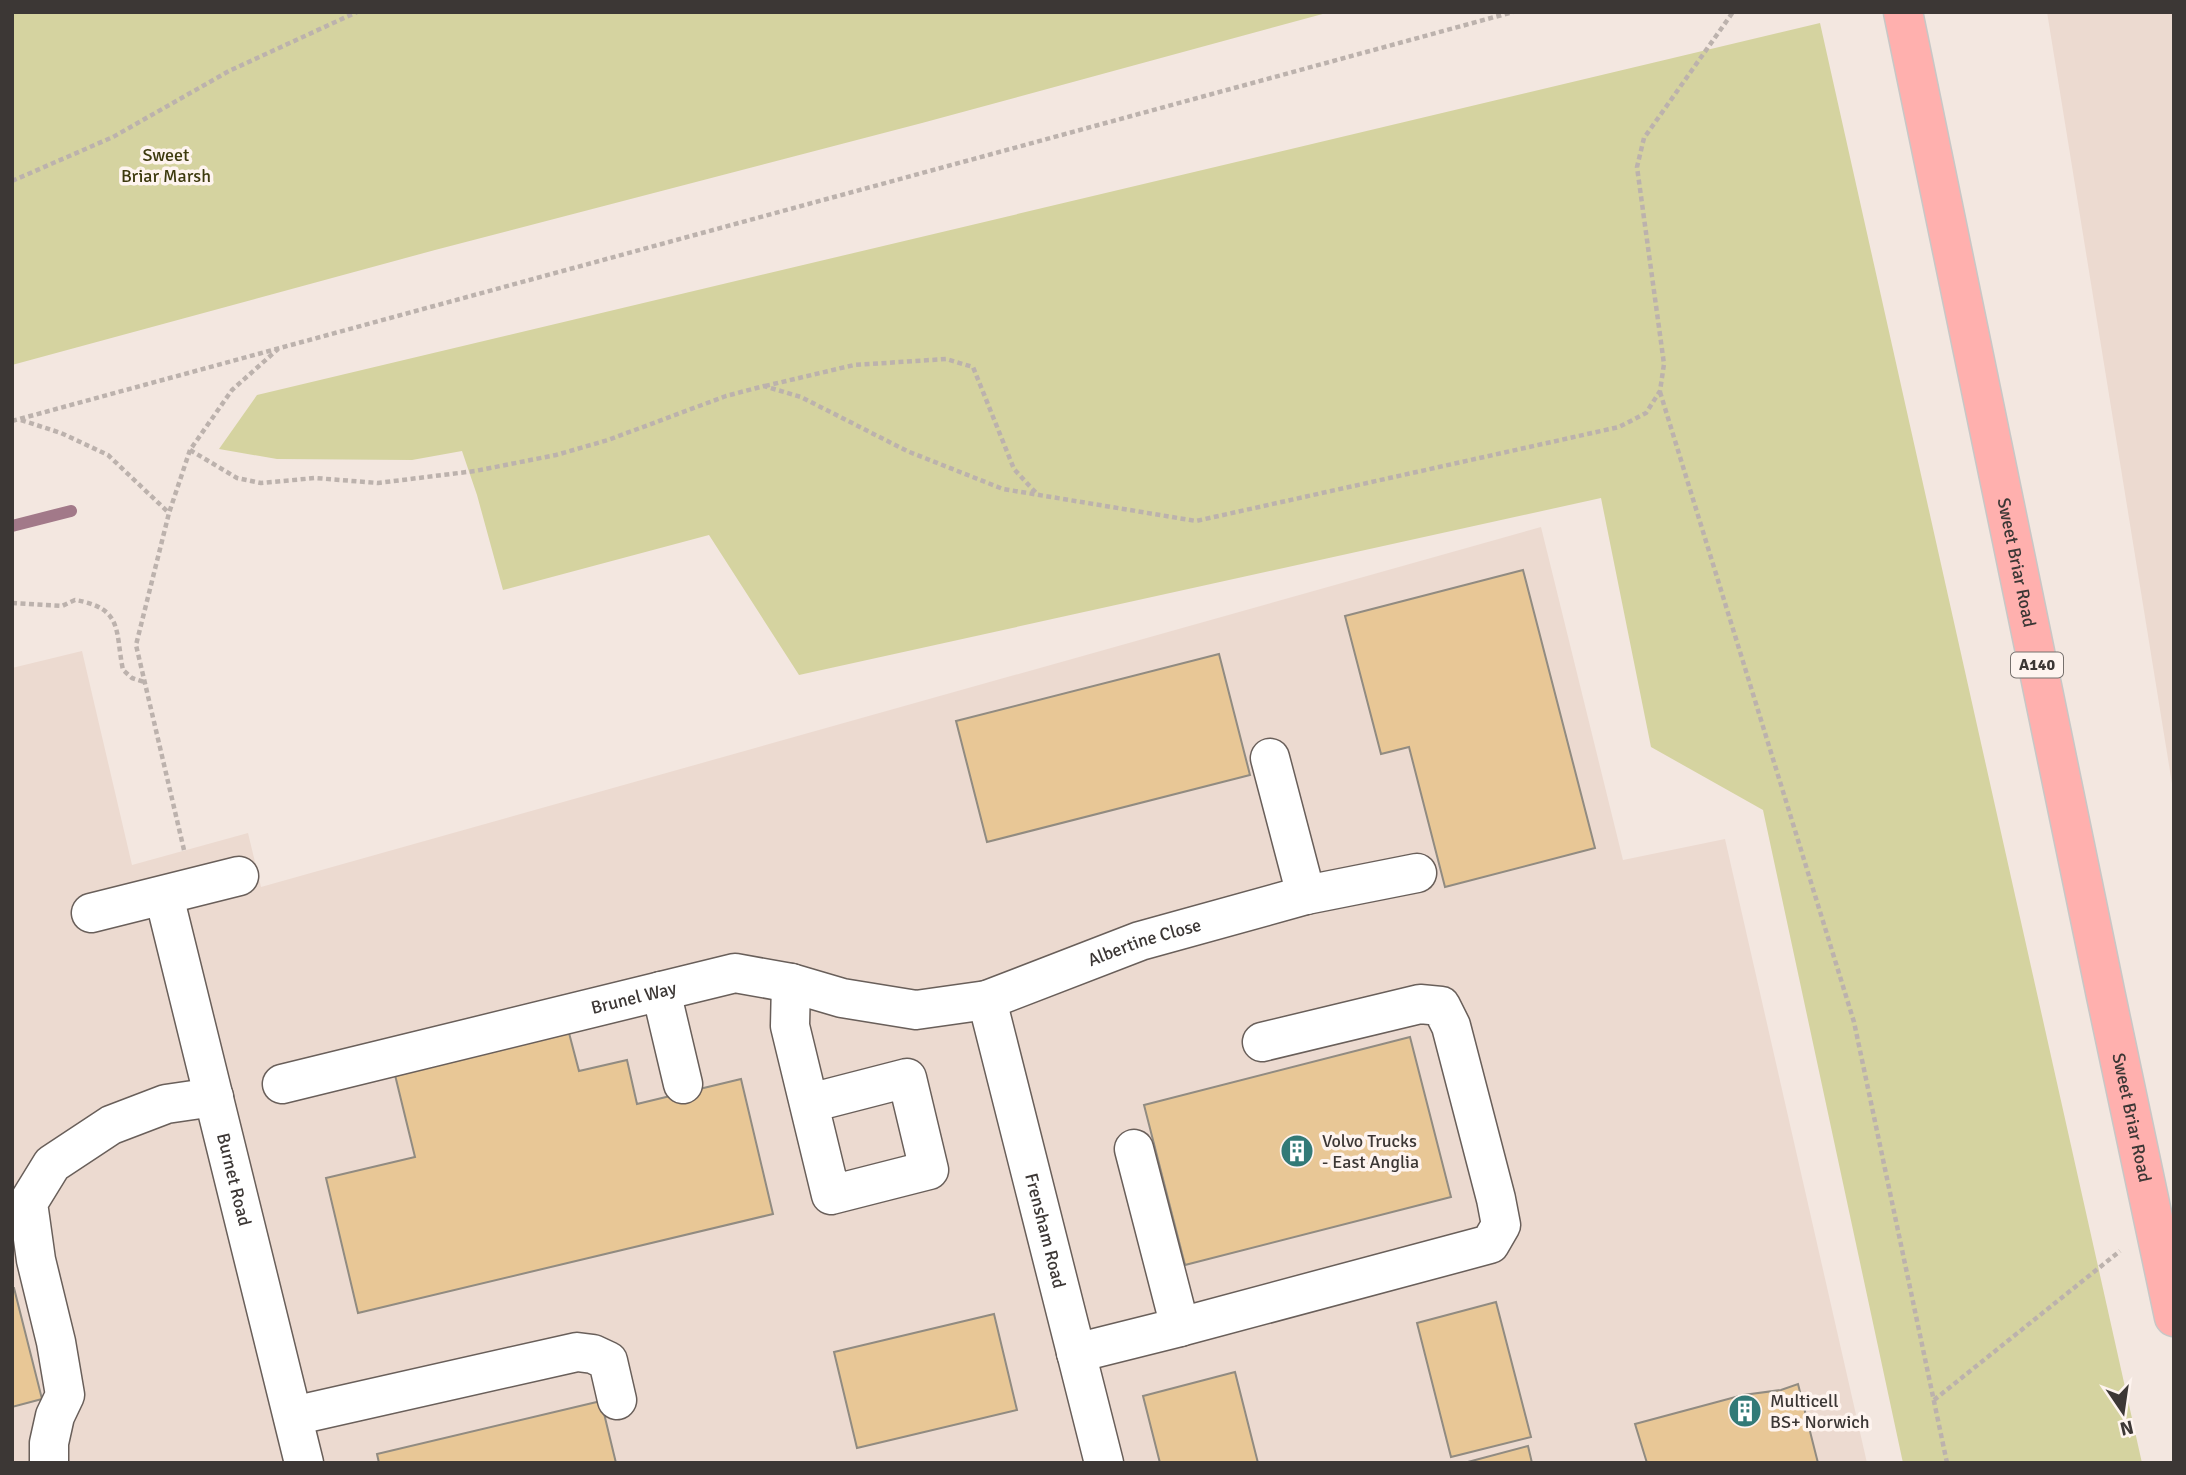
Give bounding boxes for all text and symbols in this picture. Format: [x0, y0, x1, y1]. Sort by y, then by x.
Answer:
park label: Sweet Briar Marsh [121, 144, 211, 187]
street label: Sweet Briar Road [1992, 496, 2041, 629]
road number: A140 [2011, 652, 2063, 678]
street label: Albertine Close [1085, 914, 1204, 971]
street label: Brunel Way [589, 977, 679, 1019]
street label: Sweet Briar Road [2107, 1051, 2156, 1184]
place label: Volvo Trucks - East Anglia [1322, 1130, 1419, 1173]
street label: Burnet Road [212, 1131, 256, 1228]
building icon: Volvo Trucks - East Anglia [1278, 1132, 1316, 1170]
street label: Frensham Road [1020, 1171, 1070, 1291]
north arrow [2088, 1377, 2158, 1447]
place label: Multicell BS+ Norwich [1770, 1390, 1870, 1433]
building icon: Multicell BS+ Norwich [1726, 1392, 1764, 1430]
text: N [2117, 1414, 2136, 1441]

